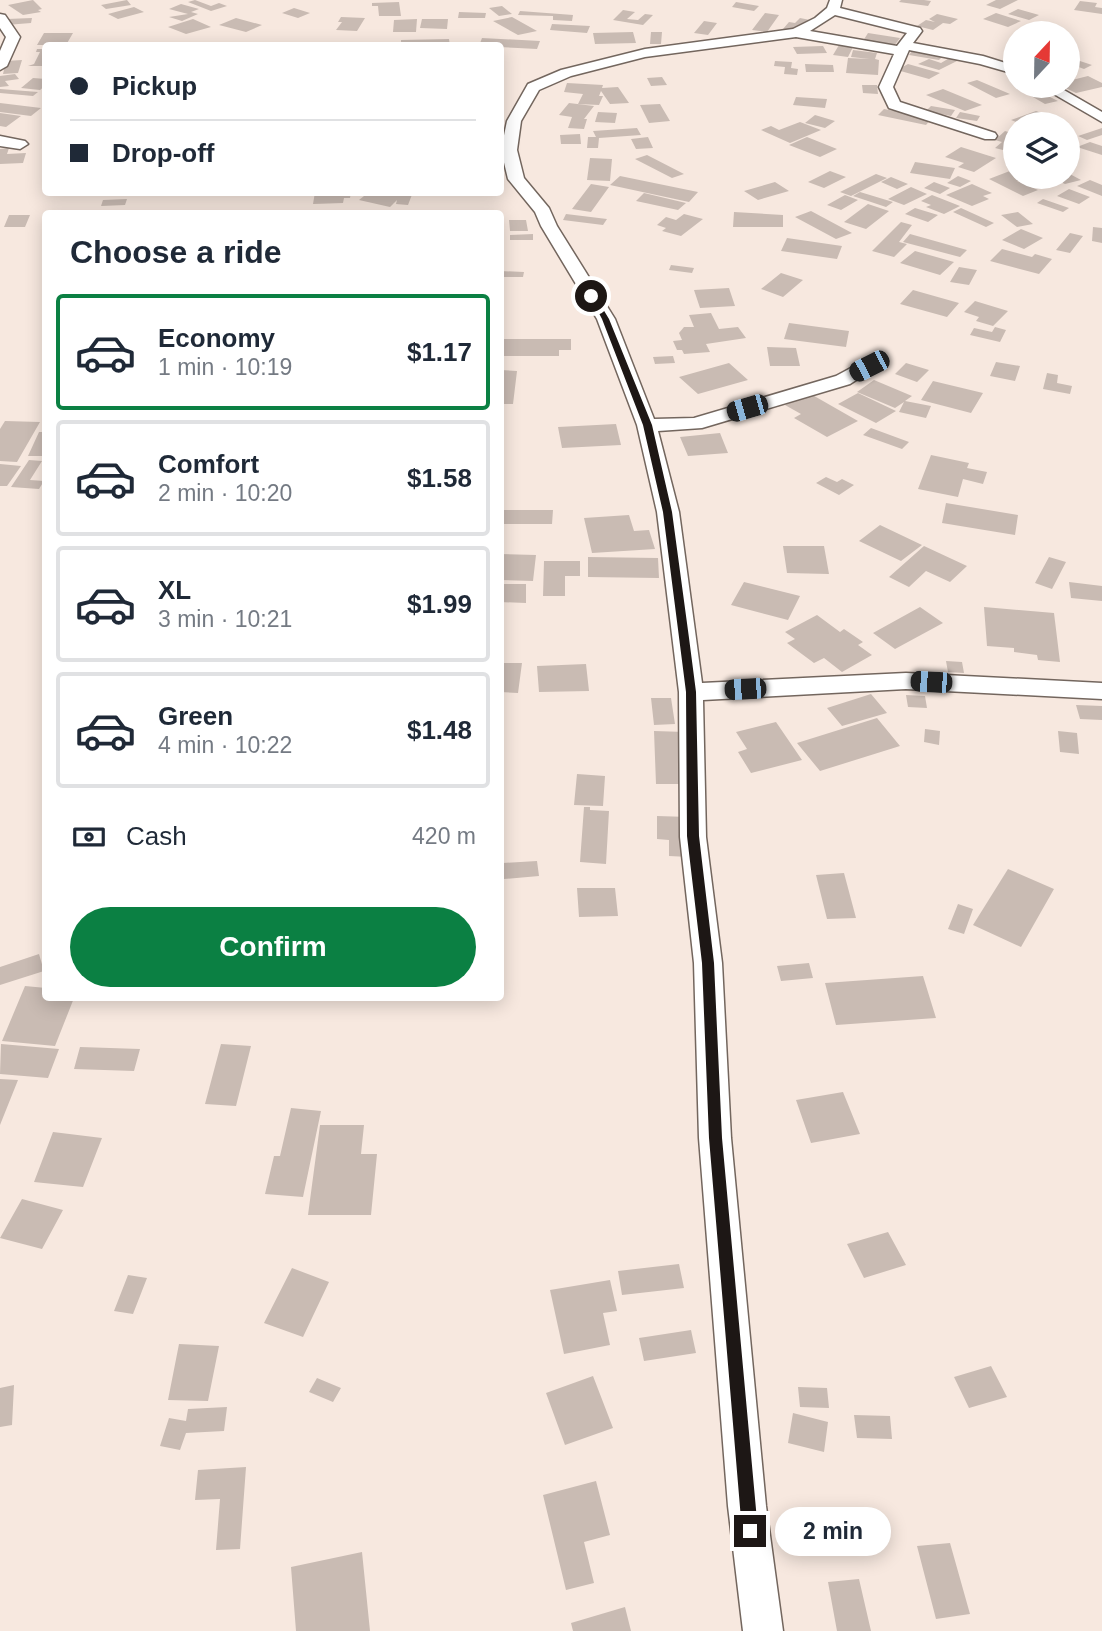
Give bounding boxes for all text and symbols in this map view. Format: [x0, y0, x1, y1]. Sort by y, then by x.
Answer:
north arrow [1003, 21, 1080, 98]
map controls [1003, 21, 1080, 189]
text: Pickup [112, 71, 197, 101]
button: layers [1003, 112, 1080, 189]
text: Drop-off [112, 138, 215, 168]
text: Choose a ride [70, 234, 282, 270]
route start [575, 280, 607, 312]
icon: car [74, 321, 137, 384]
text: Economy [158, 323, 275, 353]
text: $1.17 [407, 337, 472, 367]
car [846, 347, 893, 385]
text: 1 min · 10:19 [158, 354, 292, 380]
car [724, 392, 771, 424]
icon: car [74, 447, 137, 510]
text: Comfort [158, 449, 259, 479]
text: $1.58 [407, 463, 472, 493]
text: 2 min · 10:20 [158, 480, 292, 506]
icon: car [74, 573, 137, 636]
text: XL [158, 575, 191, 605]
text: $1.99 [407, 589, 472, 619]
text: 3 min · 10:21 [158, 606, 292, 632]
car [910, 670, 953, 694]
car [724, 677, 767, 701]
icon: car [74, 699, 137, 762]
text: Green [158, 701, 233, 731]
text: $1.48 [407, 715, 472, 745]
text: 4 min · 10:22 [158, 732, 292, 758]
icon: cash [70, 818, 108, 856]
text: Cash [126, 821, 187, 851]
text: 420 m [412, 823, 476, 849]
button: Confirm [70, 907, 476, 987]
callout: 2 min [774, 1506, 890, 1556]
route end [734, 1515, 766, 1547]
text: 2 min [803, 1518, 863, 1544]

